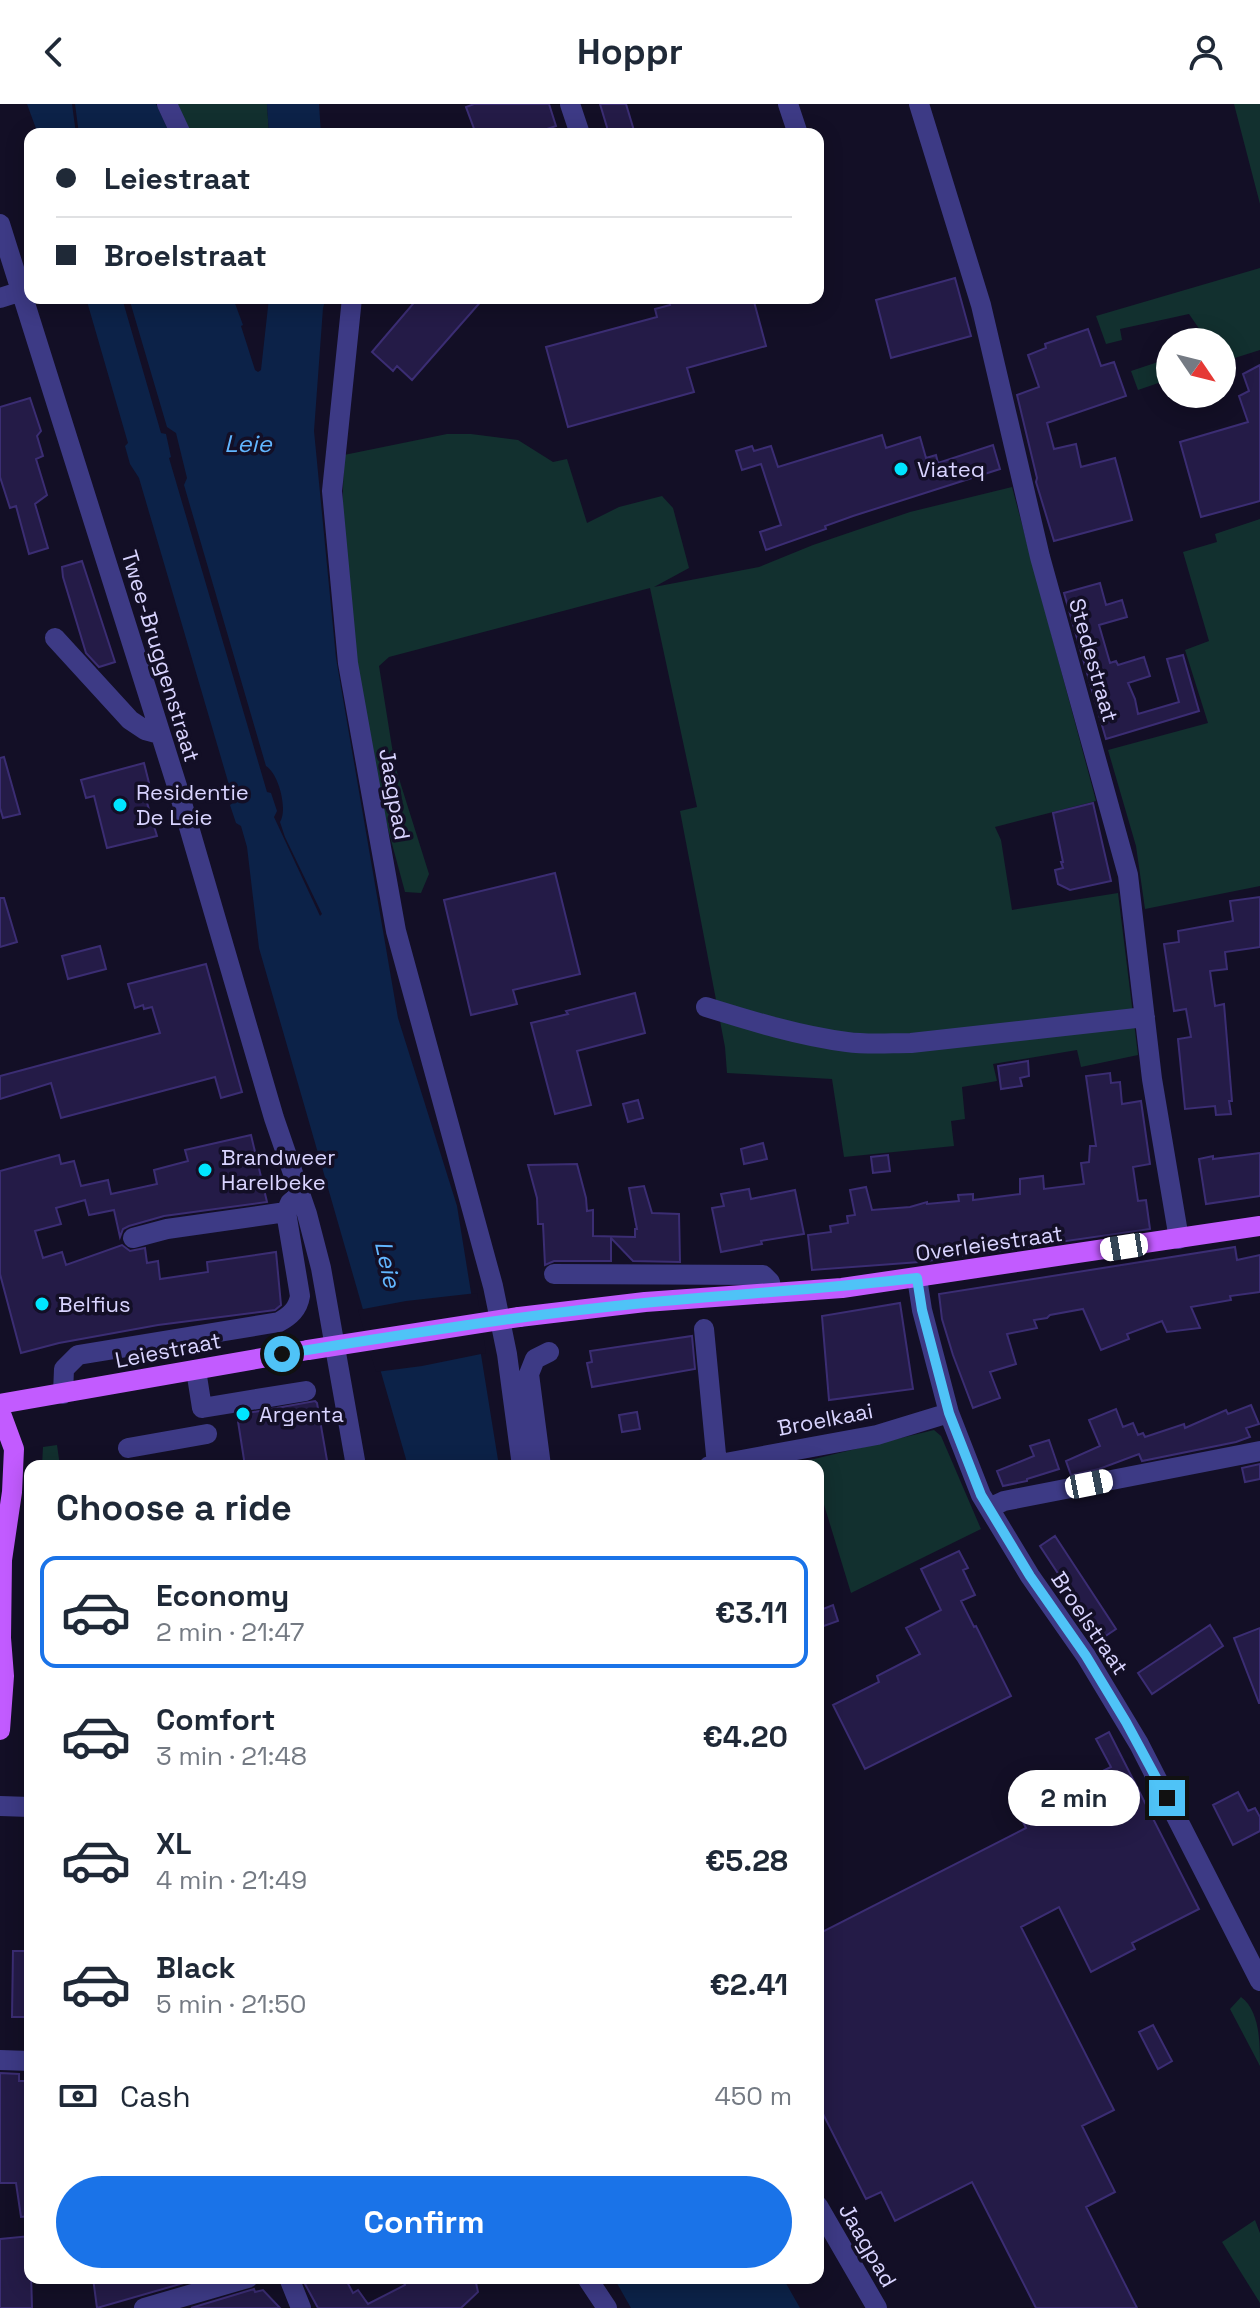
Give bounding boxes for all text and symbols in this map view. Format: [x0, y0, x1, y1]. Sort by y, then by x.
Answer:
text: Hoppr [577, 29, 683, 75]
icon: back [32, 30, 76, 74]
icon: person [1184, 30, 1228, 74]
text: Leiestraat [104, 159, 251, 198]
text: Broelstraat [104, 236, 267, 275]
north arrow [1156, 328, 1236, 408]
map controls [1156, 328, 1236, 408]
water label: Leie [224, 428, 272, 459]
place label: Viateq [917, 455, 985, 483]
marker: Viateq [892, 460, 910, 478]
street label: Twee-Bruggenstraat [115, 547, 207, 765]
street label: Stedestraat [1063, 595, 1125, 725]
street label: Jaagpad [373, 746, 417, 842]
place label: Residentie De Leie [136, 778, 249, 831]
marker: Residentie De Leie [111, 796, 129, 814]
place label: Brandweer Harelbeke [221, 1143, 336, 1196]
marker: Brandweer Harelbeke [196, 1161, 214, 1179]
street label: Overleiestraat [914, 1219, 1064, 1267]
car [1098, 1231, 1150, 1263]
water label: Leie [368, 1238, 408, 1291]
place label: Belfius [58, 1290, 131, 1318]
marker: Belfius [33, 1295, 51, 1313]
street label: Leiestraat [113, 1326, 223, 1374]
route start [264, 1336, 300, 1372]
street label: Broelkaai [775, 1396, 875, 1442]
place label: Argenta [259, 1400, 344, 1428]
marker: Argenta [234, 1405, 252, 1423]
car [1063, 1468, 1115, 1500]
text: Choose a ride [56, 1485, 292, 1531]
street label: Broelstraat [1045, 1566, 1135, 1680]
icon: car [60, 1576, 132, 1648]
text: Economy [156, 1576, 289, 1615]
text: €3.11 [715, 1593, 788, 1632]
text: 2 min · 21:47 [156, 1615, 304, 1649]
icon: car [60, 1700, 132, 1772]
text: Comfort [156, 1700, 275, 1739]
text: €4.20 [702, 1717, 788, 1756]
text: 3 min · 21:48 [156, 1739, 307, 1773]
callout: 2 min [1007, 1770, 1139, 1826]
route end [1149, 1780, 1185, 1816]
text: 2 min [1040, 1781, 1108, 1815]
icon: car [60, 1824, 132, 1896]
text: XL [156, 1824, 192, 1863]
text: €5.28 [705, 1841, 788, 1880]
text: 4 min · 21:49 [156, 1863, 307, 1897]
icon: car [60, 1948, 132, 2020]
text: Black [156, 1948, 235, 1987]
text: €2.41 [709, 1965, 788, 2004]
text: 5 min · 21:50 [156, 1987, 307, 2021]
icon: cash [56, 2074, 100, 2118]
text: Cash [120, 2077, 191, 2116]
text: 450 m [714, 2079, 792, 2113]
button: Confirm [56, 2176, 792, 2268]
street label: Jaagpad [833, 2198, 903, 2292]

